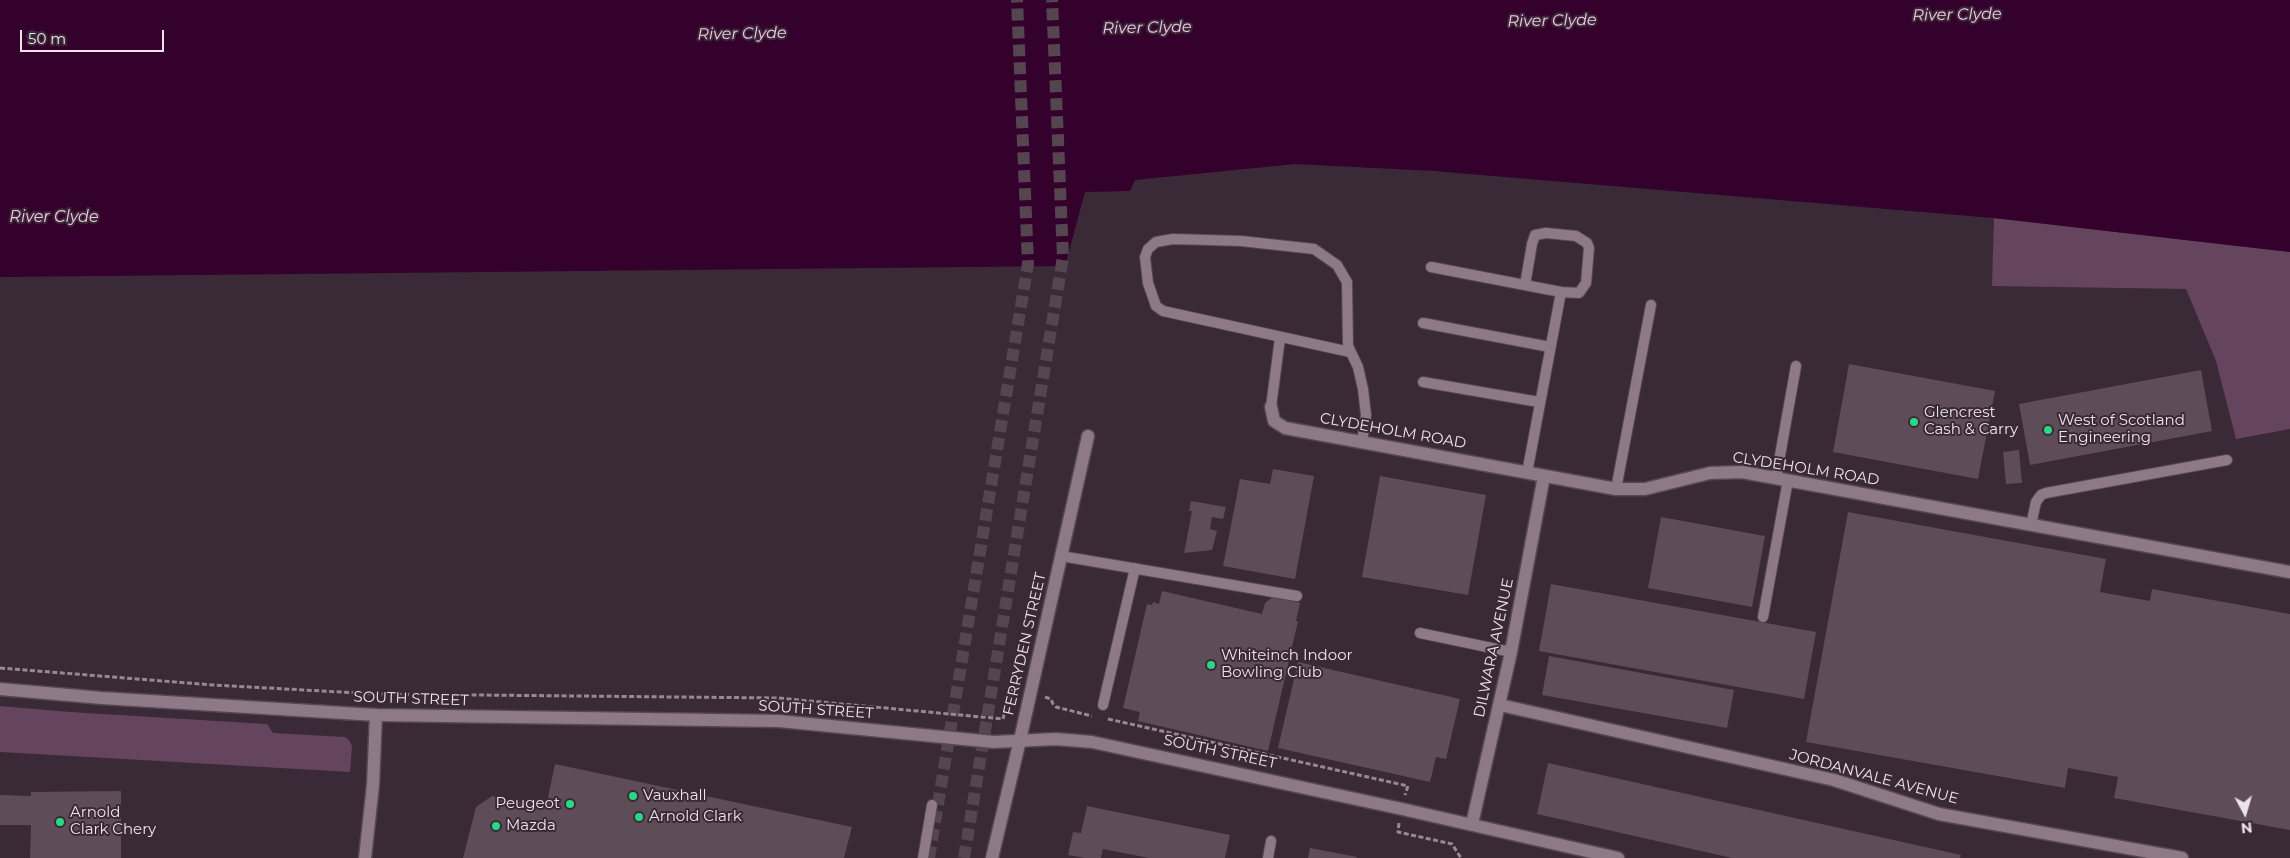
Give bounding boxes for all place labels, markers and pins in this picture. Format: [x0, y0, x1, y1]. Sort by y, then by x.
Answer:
place label: Glencrest Cash & Carry [1924, 404, 2018, 439]
place label: West of Scotland Engineering [2058, 412, 2185, 447]
marker: Glencrest Cash & Carry [1908, 416, 1920, 428]
marker: West of Scotland Engineering [2042, 424, 2054, 436]
place label: Whiteinch Indoor Bowling Club [1221, 647, 1353, 682]
marker: Whiteinch Indoor Bowling Club [1205, 659, 1217, 671]
place label: Vauxhall [643, 787, 707, 805]
marker: Vauxhall [627, 790, 639, 802]
place label: Peugeot [495, 795, 560, 813]
marker: Peugeot [564, 798, 576, 810]
place label: Arnold Clark Chery [70, 804, 156, 839]
place label: Arnold Clark [649, 808, 742, 826]
marker: Arnold Clark [633, 811, 645, 823]
marker: Arnold Clark Chery [54, 816, 66, 828]
place label: Mazda [506, 817, 556, 835]
marker: Mazda [490, 820, 502, 832]

